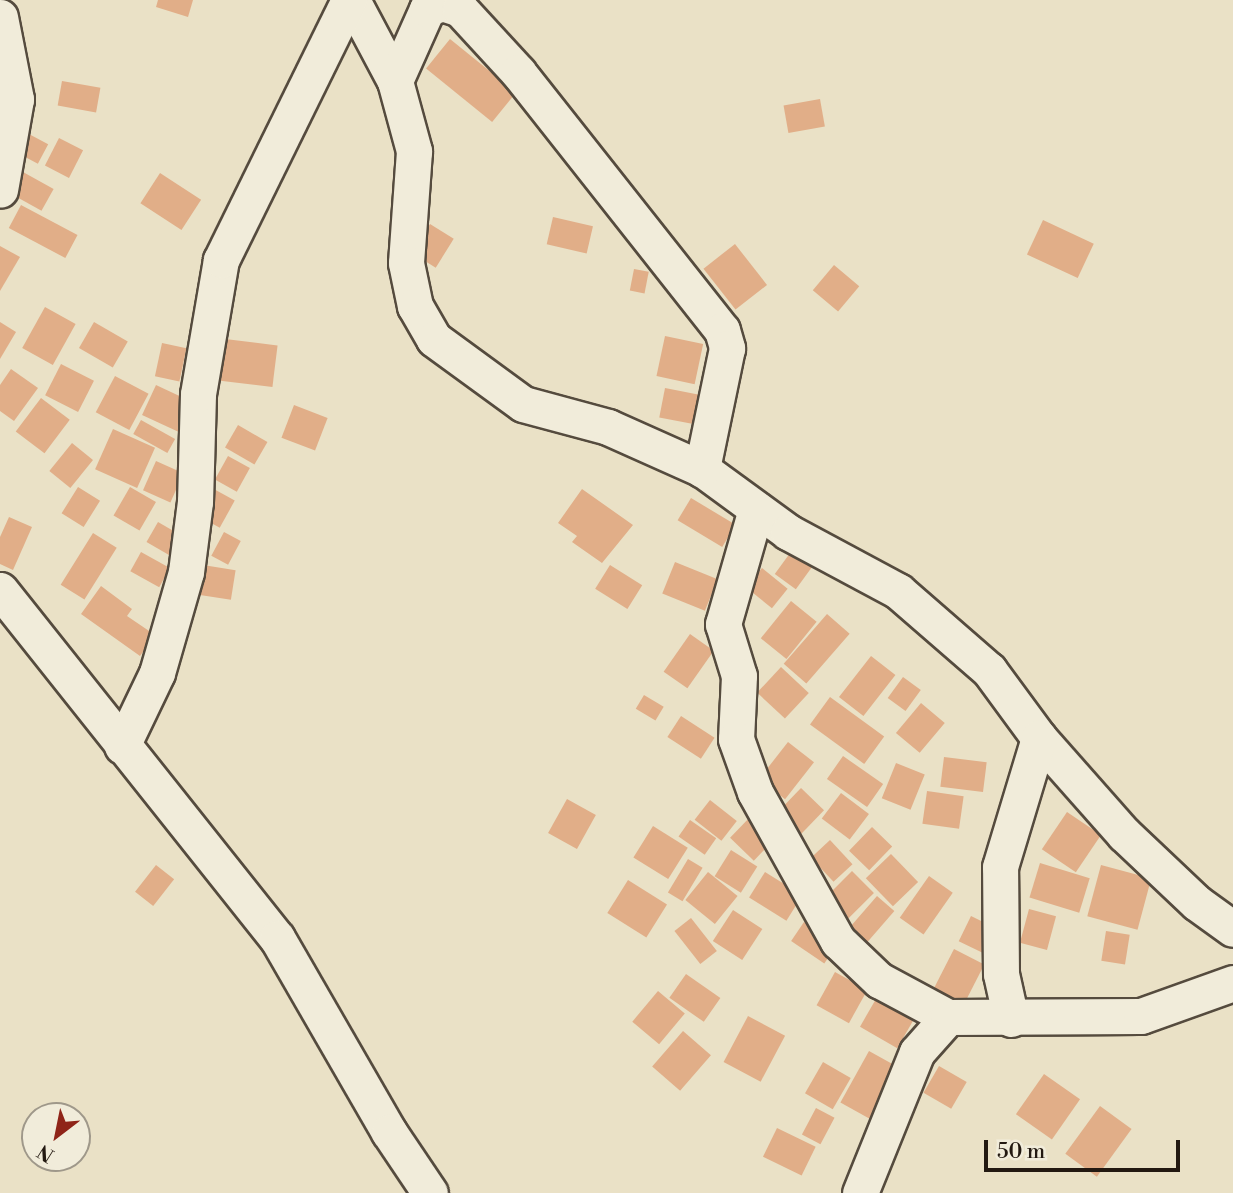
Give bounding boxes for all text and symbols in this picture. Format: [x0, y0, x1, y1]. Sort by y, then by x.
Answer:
north arrow [21, 1102, 91, 1172]
scale bar [988, 1126, 1184, 1170]
text: N [33, 1139, 59, 1167]
text: 50 m [997, 1139, 1045, 1165]

